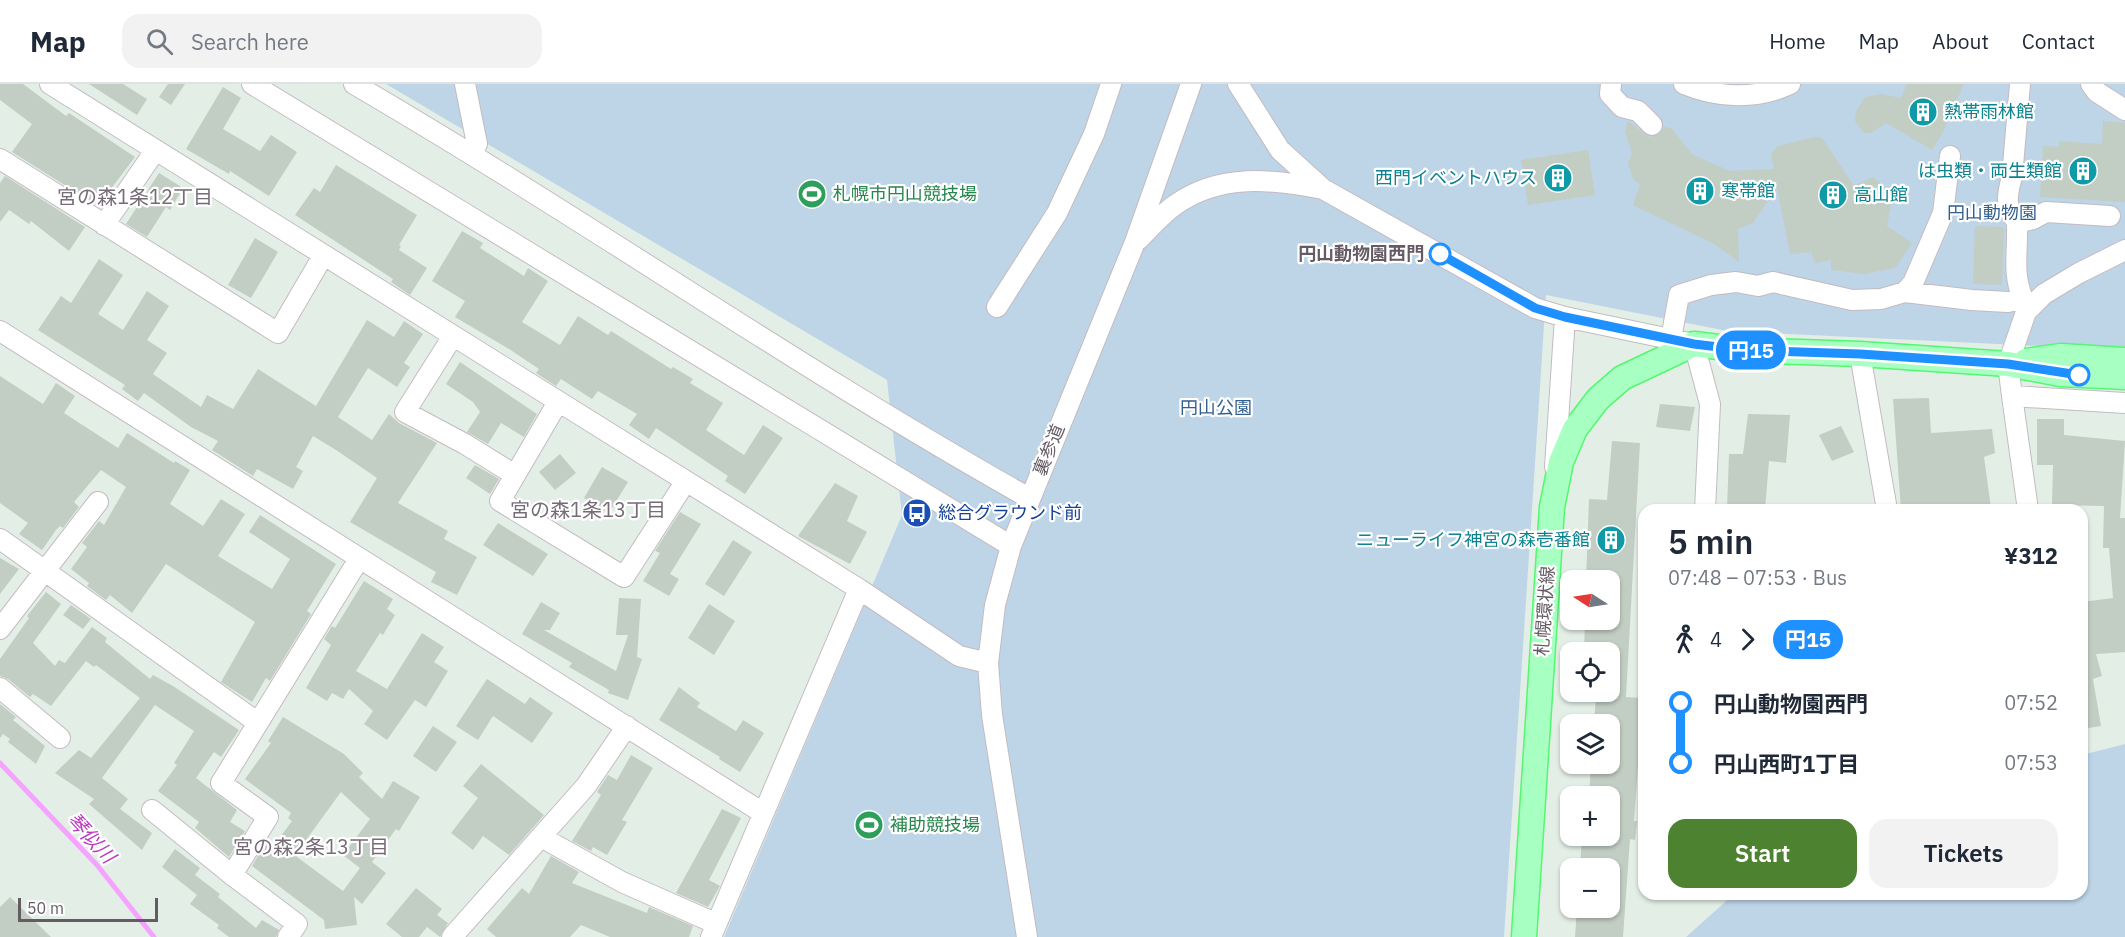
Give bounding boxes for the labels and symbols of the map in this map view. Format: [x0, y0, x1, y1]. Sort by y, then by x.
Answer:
building icon: 熱帯雨林館 [1907, 96, 1939, 128]
place label: 熱帯雨林館 [1944, 100, 2034, 123]
building icon: は虫類・両生類館 [2067, 155, 2099, 187]
place label: は虫類・両生類館 [1918, 159, 2062, 182]
building icon: 西門イベントハウス [1542, 162, 1574, 194]
place label: 西門イベントハウス [1375, 166, 1537, 189]
building icon: 寒帯館 [1684, 175, 1716, 207]
sports icon: 札幌市円山競技場 [796, 178, 828, 210]
place label: 寒帯館 [1721, 179, 1775, 202]
building icon: 高山館 [1817, 179, 1849, 211]
place label: 札幌市円山競技場 [833, 182, 977, 205]
district label: 宮の森1条12丁目 [57, 183, 213, 210]
place label: 高山館 [1854, 183, 1908, 206]
park label: 円山動物園 [1947, 201, 2037, 224]
place label: 円山動物園西門 [1298, 242, 1424, 265]
marker: 円山動物園西門 [1429, 243, 1451, 265]
line badge: 円15 [1716, 330, 1786, 370]
unlabelled marker [2068, 364, 2090, 386]
park label: 円山公園 [1180, 396, 1252, 419]
street label: 裏参道 [1028, 420, 1069, 479]
district label: 宮の森1条13丁目 [510, 496, 666, 523]
bus stop icon: 総合グラウンド前 [901, 497, 933, 529]
place label: 総合グラウンド前 [938, 501, 1082, 524]
building icon: ニューライフ神宮の森壱番館 [1595, 524, 1627, 556]
place label: ニューライフ神宮の森壱番館 [1356, 528, 1590, 551]
street label: 札幌環状線 [1530, 565, 1559, 657]
north arrow [1560, 570, 1620, 630]
water label: 琴似川 [61, 807, 123, 870]
sports icon: 補助競技場 [853, 809, 885, 841]
place label: 補助競技場 [890, 813, 980, 836]
district label: 宮の森2条13丁目 [233, 833, 389, 860]
scale bar [18, 895, 158, 922]

